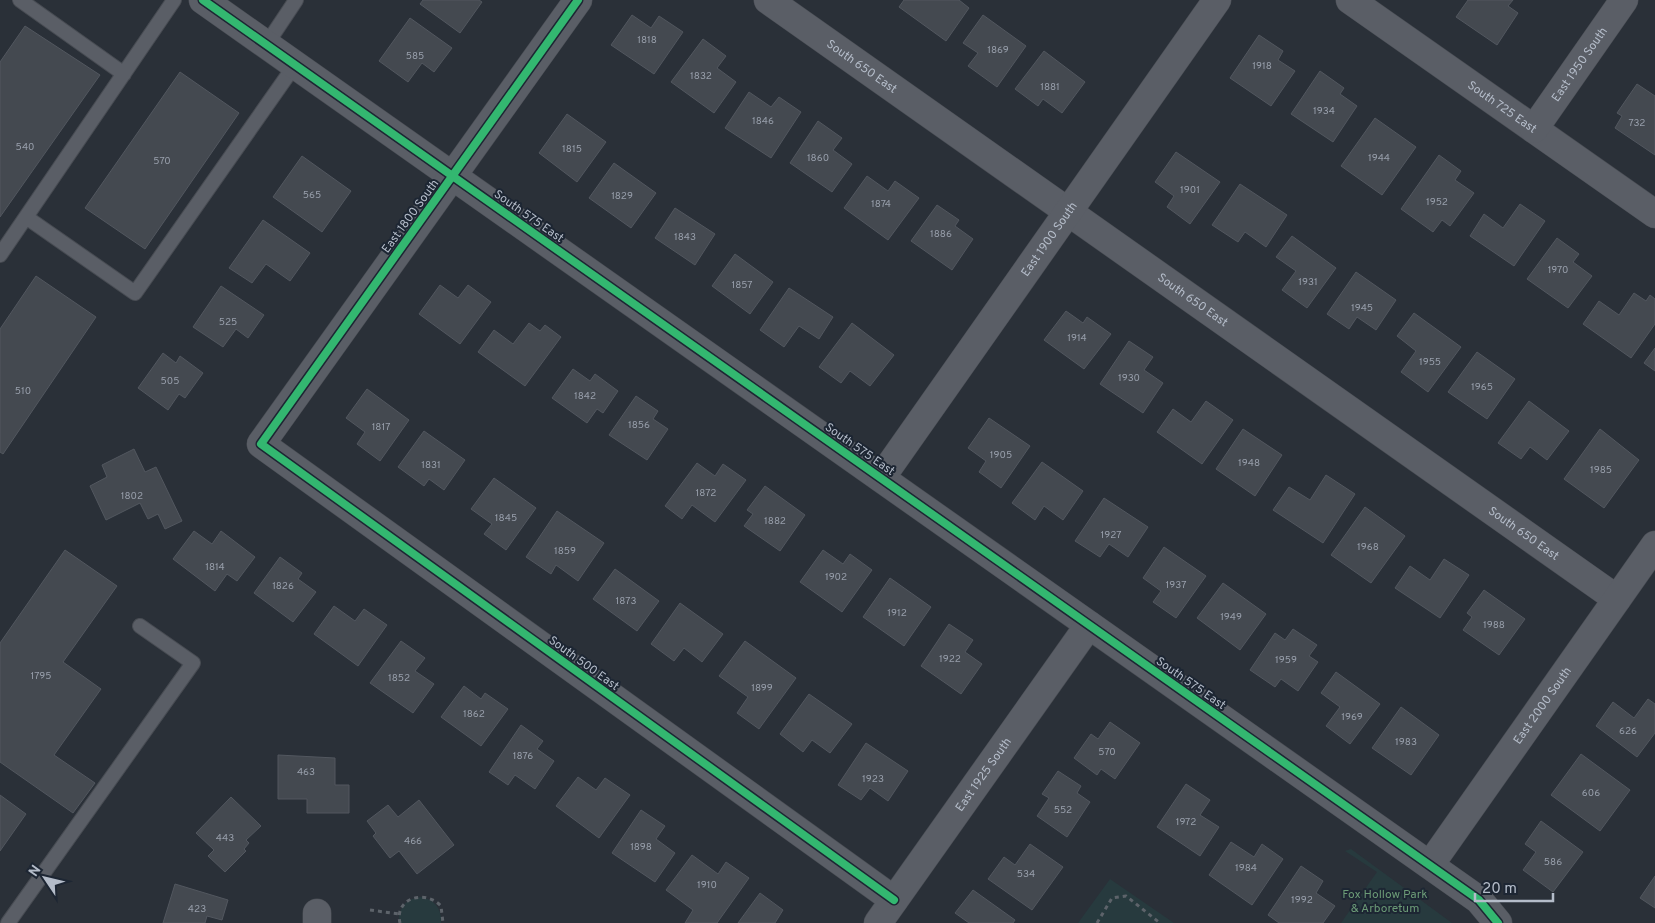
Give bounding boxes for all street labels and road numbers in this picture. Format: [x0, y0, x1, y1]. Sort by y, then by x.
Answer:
street label: East 1950 South [1548, 24, 1612, 105]
street label: South 650 East [823, 37, 900, 98]
street label: South 725 East [1464, 78, 1539, 137]
street label: East 1800 South [379, 176, 443, 257]
street label: South 575 East [490, 187, 566, 247]
street label: East 1900 South [1018, 199, 1081, 280]
street label: South 650 East [1154, 270, 1231, 331]
street label: South 575 East [821, 420, 897, 480]
street label: South 650 East [1485, 504, 1562, 565]
street label: South 500 East [545, 633, 622, 695]
street label: South 575 East [1152, 654, 1228, 714]
street label: East 2000 South [1510, 664, 1576, 748]
street label: East 1925 South [952, 735, 1016, 815]

